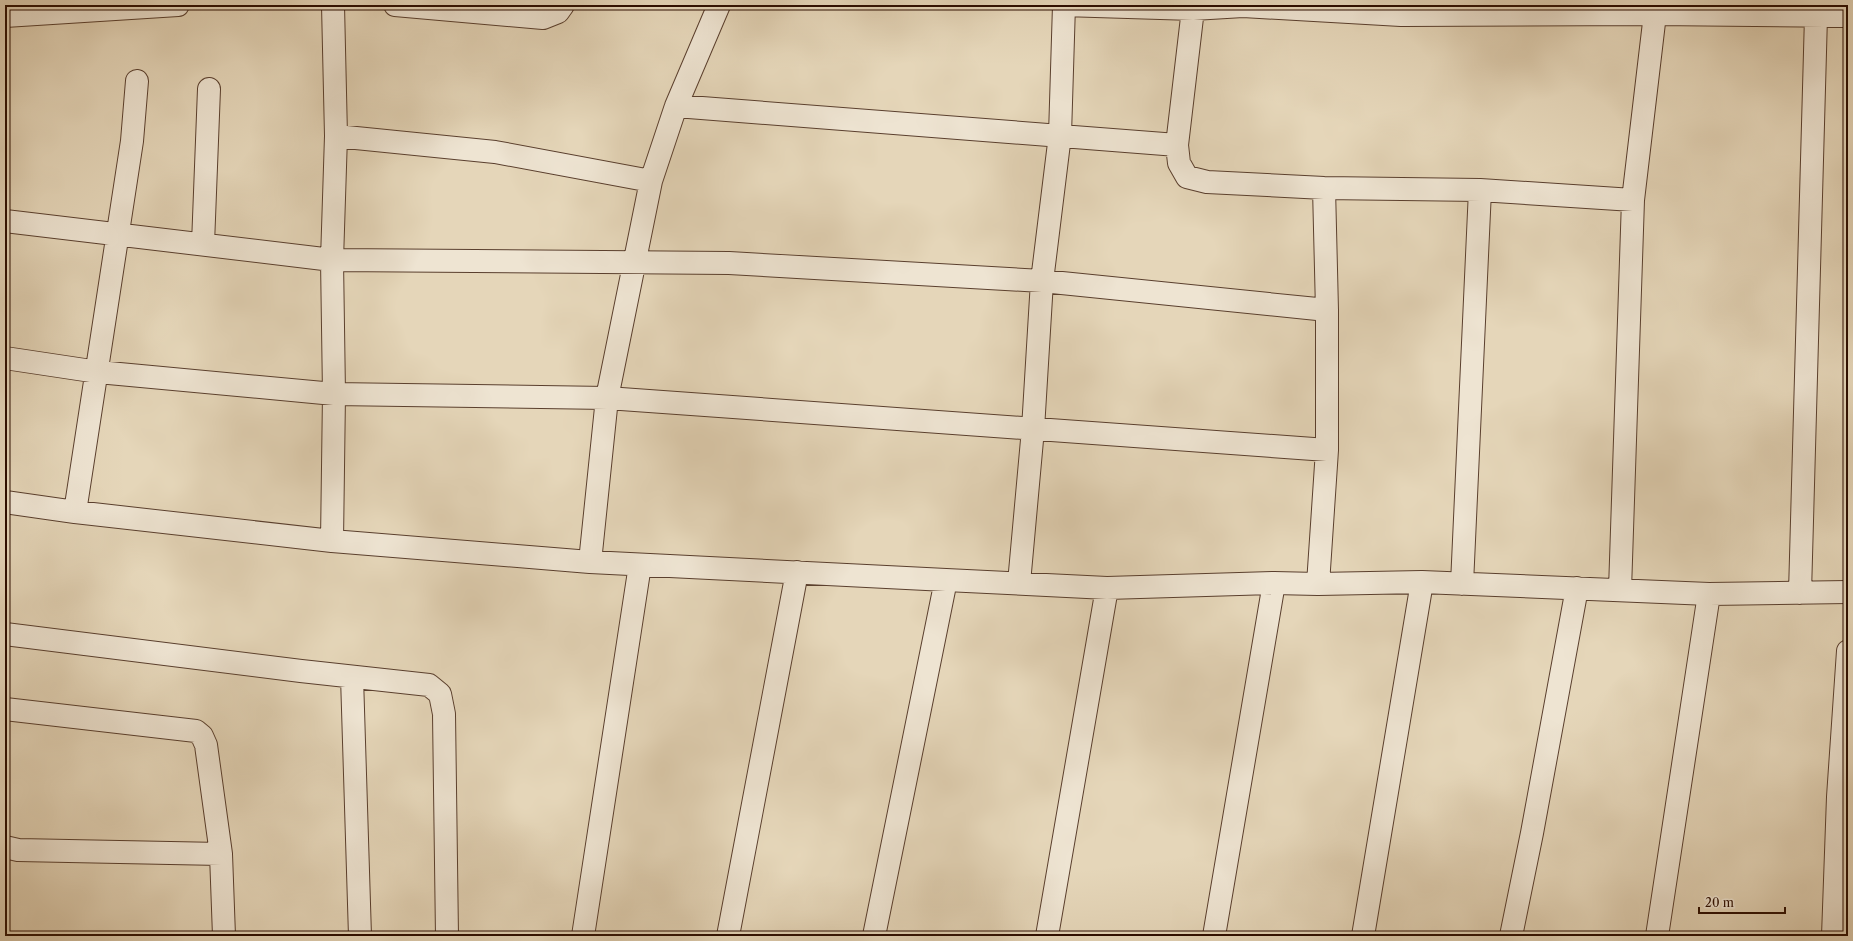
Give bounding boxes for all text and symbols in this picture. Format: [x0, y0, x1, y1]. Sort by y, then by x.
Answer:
scale bar [1699, 889, 1785, 915]
text: 20 m [1705, 895, 1734, 910]

